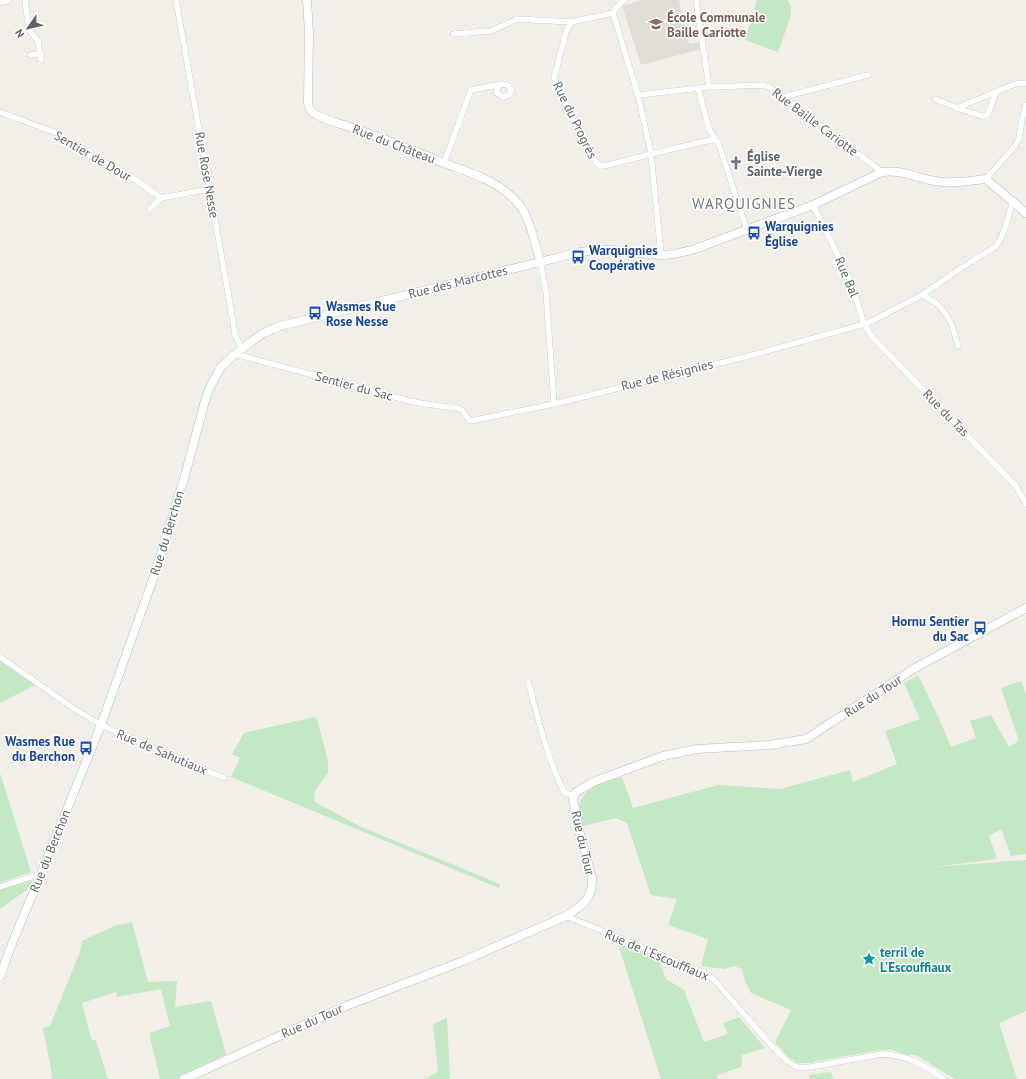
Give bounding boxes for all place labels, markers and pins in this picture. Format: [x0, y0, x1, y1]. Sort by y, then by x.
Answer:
place label: École Communale Baille Cariotte [667, 9, 766, 41]
school or university icon: École Communale Baille Cariotte [648, 16, 664, 32]
place label: Église Sainte-Vierge [747, 148, 823, 180]
church icon: Église Sainte-Vierge [728, 155, 744, 171]
place label: Warquignies Église [765, 218, 834, 250]
bus stop icon: Warquignies Église [746, 225, 762, 241]
place label: Warquignies Coopérative [589, 242, 658, 274]
bus stop icon: Warquignies Coopérative [570, 249, 586, 265]
place label: Wasmes Rue Rose Nesse [326, 298, 396, 330]
bus stop icon: Wasmes Rue Rose Nesse [307, 305, 323, 321]
place label: Hornu Sentier du Sac [892, 613, 969, 645]
bus stop icon: Hornu Sentier du Sac [972, 620, 988, 636]
place label: Wasmes Rue du Berchon [5, 733, 75, 765]
bus stop icon: Wasmes Rue du Berchon [78, 740, 94, 756]
place label: terril de L'Escouffiaux [880, 944, 952, 976]
place icon: terril de L'Escouffiaux [861, 951, 877, 967]

